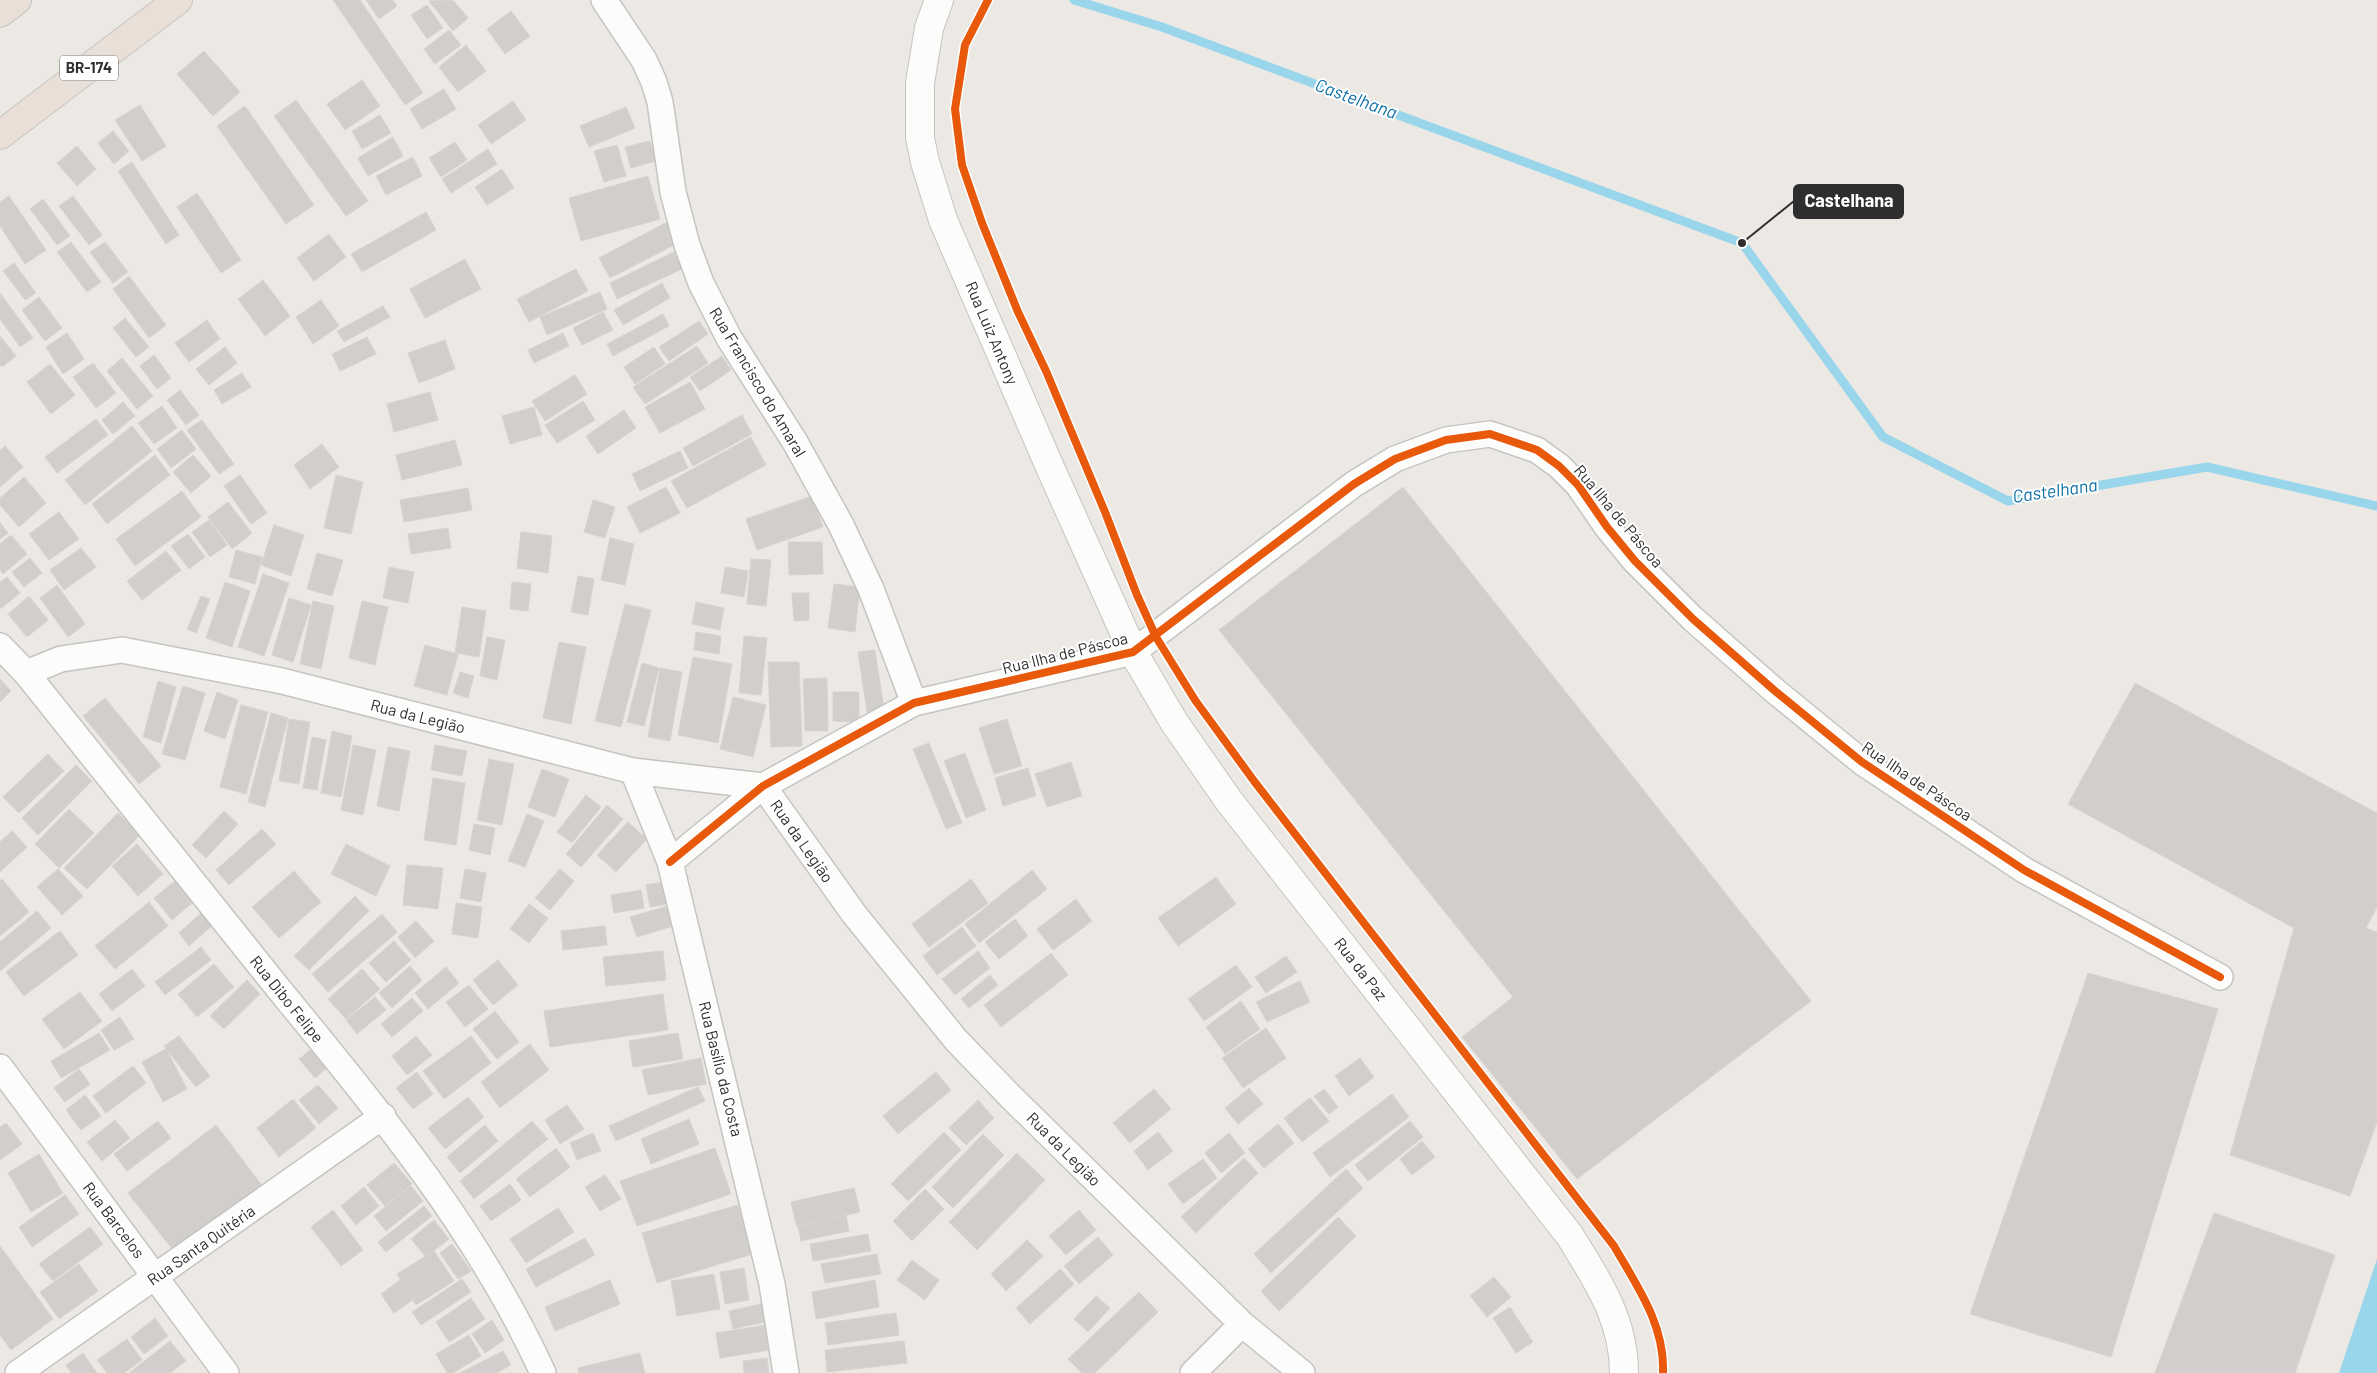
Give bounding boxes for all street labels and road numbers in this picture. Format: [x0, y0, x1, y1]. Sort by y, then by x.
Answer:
road number: BR-174 [60, 56, 118, 80]
street label: Rua Luiz Antony [962, 278, 1023, 388]
street label: Rua Francisco do Amaral [706, 304, 811, 460]
street label: Rua Ilha de Páscoa [1571, 460, 1668, 571]
street label: Rua Ilha de Páscoa [1000, 628, 1130, 677]
street label: Rua da Legião [369, 695, 467, 736]
street label: Rua Ilha de Páscoa [1859, 737, 1976, 824]
street label: Rua da Legião [767, 796, 838, 886]
street label: Rua da Paz [1331, 933, 1392, 1004]
street label: Rua Dibo Felipe [247, 951, 328, 1046]
street label: Rua Basílio da Costa [695, 999, 747, 1139]
street label: Rua da Legião [1023, 1108, 1105, 1190]
street label: Rua Barcelos [80, 1178, 149, 1262]
street label: Rua Santa Quitéria [143, 1200, 258, 1289]

